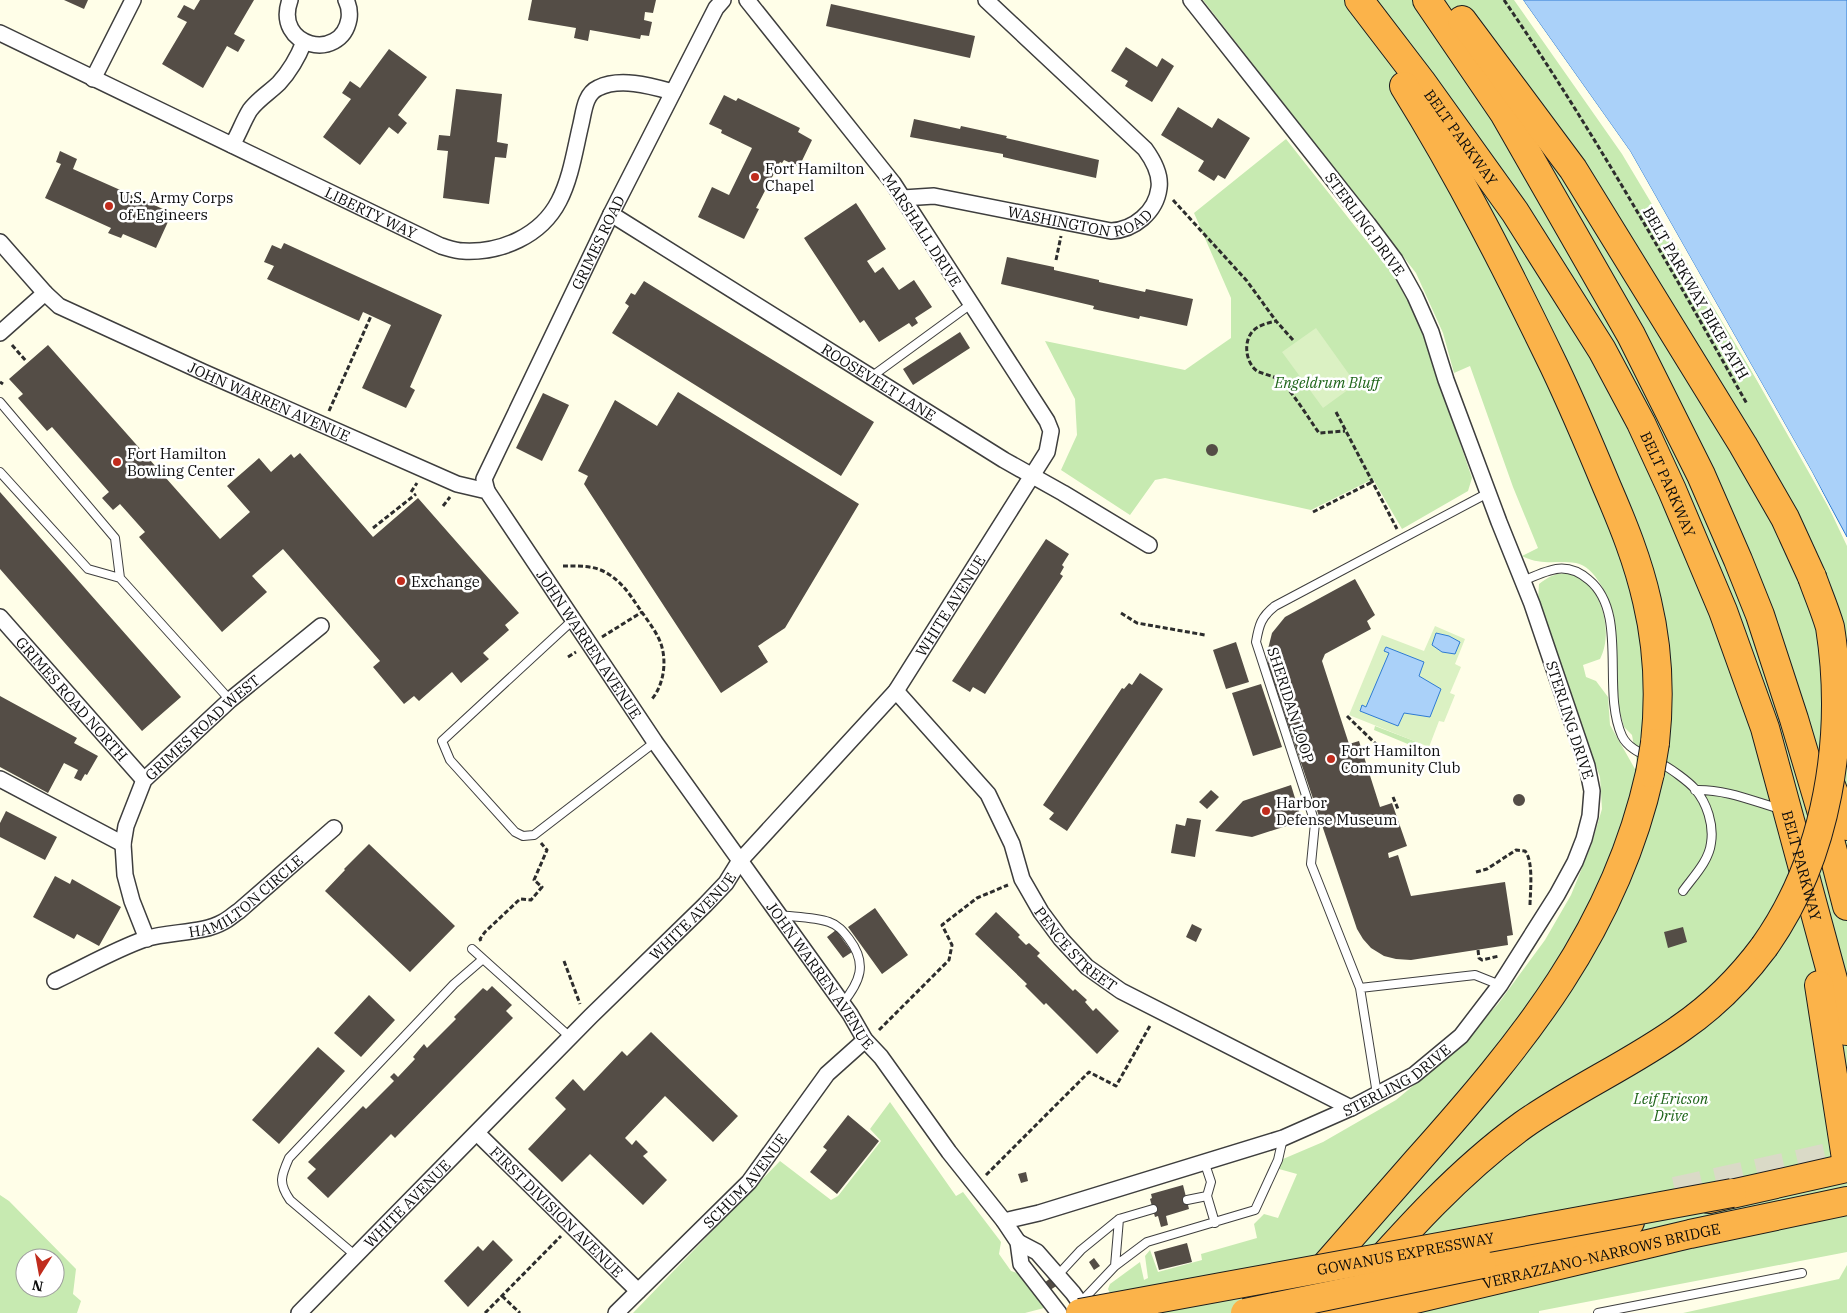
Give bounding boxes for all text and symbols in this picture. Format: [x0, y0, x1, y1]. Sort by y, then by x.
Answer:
street label: BELT PARKWAY [1420, 85, 1502, 189]
place label: Fort Hamilton Chapel [765, 159, 865, 195]
street label: STERLING DRIVE [1321, 168, 1409, 280]
street label: MARSHALL DRIVE [878, 170, 966, 290]
marker: Fort Hamilton Chapel [749, 171, 761, 183]
street label: LIBERTY WAY [322, 182, 420, 243]
place label: U.S. Army Corps of Engineers [119, 188, 233, 224]
street label: GRIMES ROAD [567, 192, 629, 292]
street label: WASHINGTON ROAD [1002, 197, 1152, 217]
marker: U.S. Army Corps of Engineers [103, 200, 115, 212]
text: WASHINGTON ROAD [1006, 201, 1156, 241]
street label: BELT PARKWAY BIKE PATH [1639, 204, 1753, 382]
street label: ROOSEVELT LANE [818, 339, 940, 425]
street label: JOHN WARREN AVENUE [185, 357, 353, 445]
park label: Engeldrum Bluff [1273, 373, 1383, 392]
street label: BELT PARKWAY [1637, 428, 1700, 540]
place label: Fort Hamilton Bowling Center [127, 444, 235, 480]
marker: Fort Hamilton Bowling Center [111, 456, 123, 468]
street label: WHITE AVENUE [911, 551, 989, 660]
street label: JOHN WARREN AVENUE [533, 566, 646, 722]
place label: Exchange [411, 572, 480, 591]
marker: Exchange [395, 575, 407, 587]
street label: GRIMES ROAD NORTH [12, 633, 132, 765]
street label: SHERIDAN LOOP [1263, 645, 1319, 765]
street label: STERLING DRIVE [1542, 658, 1598, 782]
street label: GRIMES ROAD WEST [141, 670, 264, 784]
place label: Fort Hamilton Community Club [1341, 741, 1461, 777]
marker: Fort Hamilton Community Club [1325, 753, 1337, 765]
place label: Harbor Defense Museum [1276, 793, 1397, 829]
marker: Harbor Defense Museum [1260, 805, 1272, 817]
street label: BELT PARKWAY [1778, 808, 1826, 923]
street label: HAMILTON CIRCLE [187, 850, 307, 941]
street label: WHITE AVENUE [645, 869, 740, 964]
street label: JOHN WARREN AVENUE [763, 898, 878, 1053]
street label: PENCE STREET [1031, 903, 1121, 995]
street label: STERLING DRIVE [1340, 1039, 1454, 1120]
park label: Leif Ericson Drive [1633, 1089, 1709, 1125]
street label: SCHUM AVENUE [699, 1129, 791, 1232]
street label: FIRST DIVISION AVENUE [486, 1142, 627, 1281]
street label: WHITE AVENUE [360, 1155, 454, 1251]
street label: VERRAZZANO-NARROWS BRIDGE [1480, 1218, 1722, 1292]
street label: GOWANUS EXPRESSWAY [1315, 1227, 1496, 1279]
north arrow [15, 1248, 65, 1298]
text: N [30, 1276, 45, 1296]

